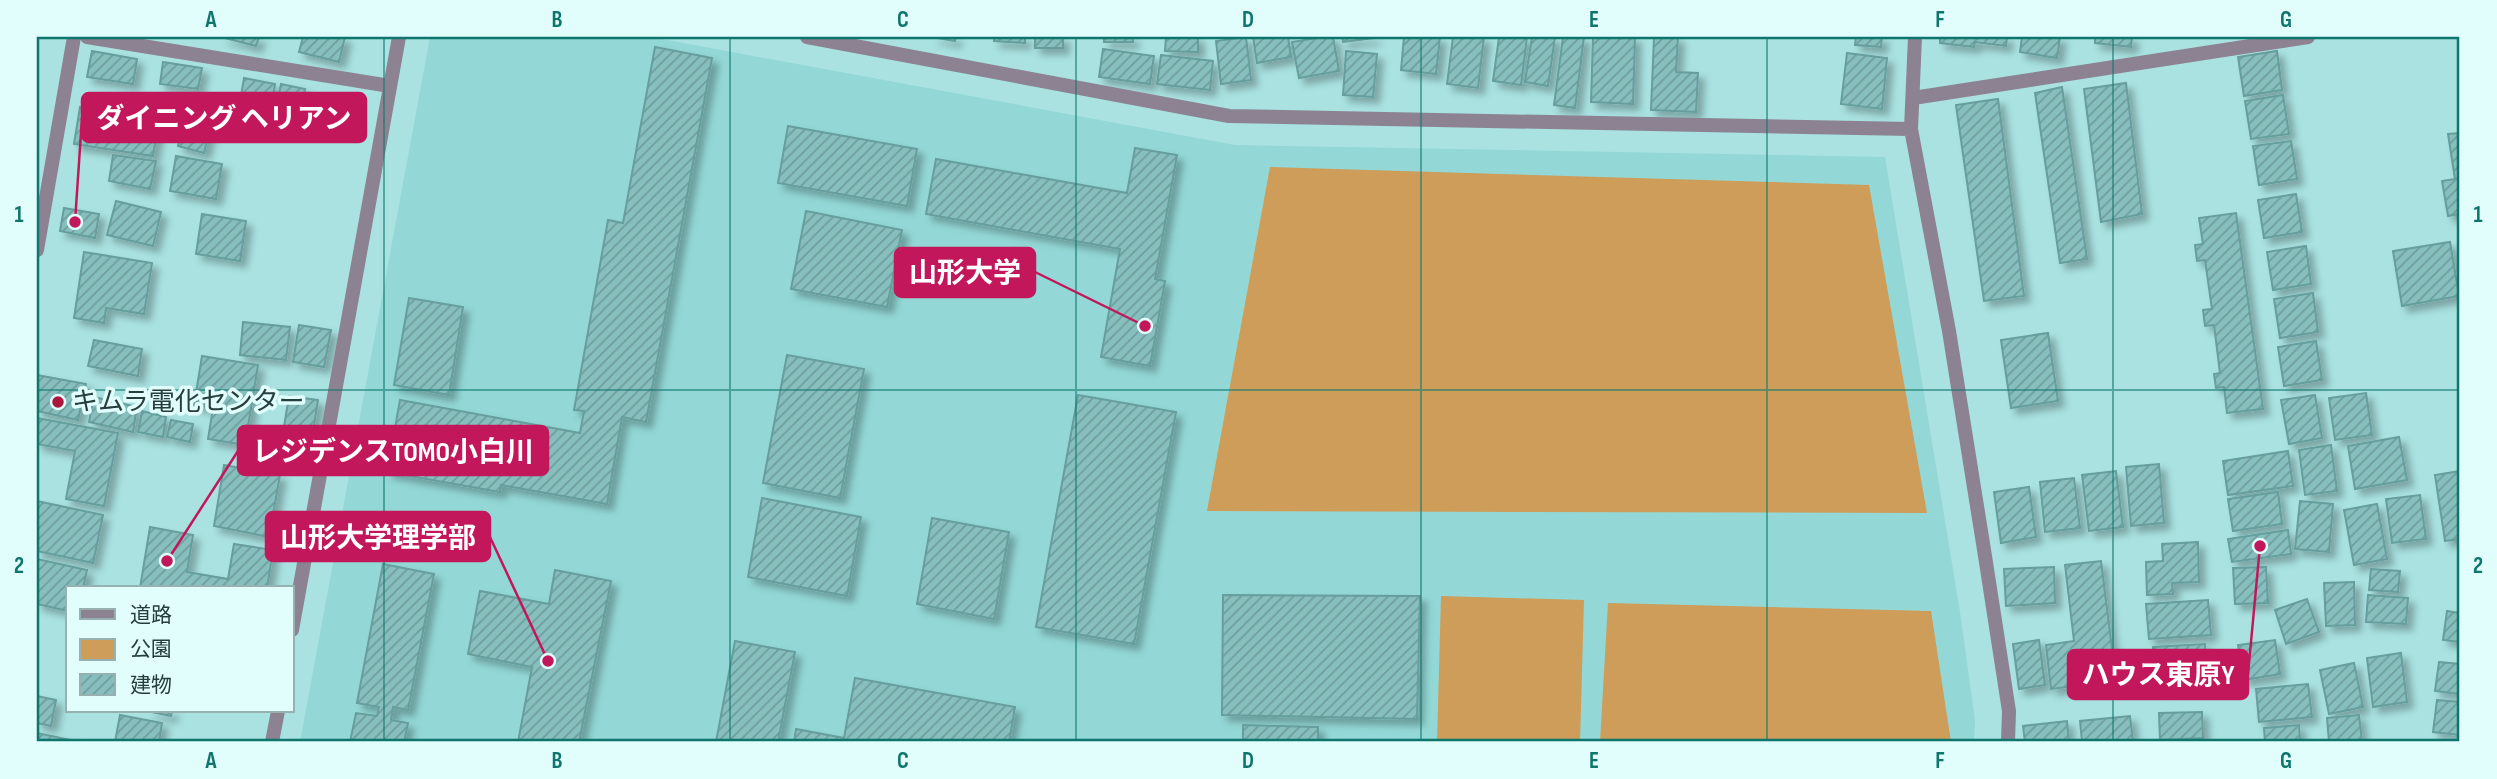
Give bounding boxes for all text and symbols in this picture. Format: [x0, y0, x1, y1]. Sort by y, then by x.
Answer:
text: A [205, 6, 218, 34]
text: B [552, 6, 563, 34]
text: C [897, 6, 909, 34]
text: D [1242, 6, 1254, 34]
text: E [1589, 6, 1599, 34]
text: F [1935, 6, 1945, 34]
text: G [2280, 6, 2292, 34]
callout: ダイニング ヘリアン [82, 93, 366, 142]
text: ダイニング ヘリアン [96, 103, 352, 136]
text: 1 [14, 201, 24, 229]
text: 1 [2473, 201, 2483, 229]
callout: 山形大学 [895, 248, 1035, 297]
text: 山形大学 [909, 257, 1021, 290]
place label: キムラ電化センター [72, 387, 305, 418]
marker: キムラ電化センター [50, 394, 66, 410]
callout: レジデンスTOMO小白川 [238, 426, 548, 475]
text: レジデンスTOMO小白川 [252, 436, 534, 469]
callout: 山形大学理学部 [266, 512, 490, 561]
text: 山形大学理学部 [280, 522, 476, 555]
text: 2 [14, 552, 24, 580]
text: 2 [2473, 552, 2483, 580]
legend [66, 586, 294, 712]
text: 道路 [130, 603, 172, 628]
text: 公園 [130, 637, 172, 662]
callout: ハウス東原Y [2068, 650, 2248, 699]
text: ハウス東原Y [2082, 659, 2235, 692]
text: 建物 [130, 673, 172, 698]
text: A [205, 747, 218, 775]
text: B [552, 747, 563, 775]
text: C [897, 747, 909, 775]
text: D [1242, 747, 1254, 775]
text: E [1589, 747, 1599, 775]
text: F [1935, 747, 1945, 775]
text: G [2280, 747, 2292, 775]

